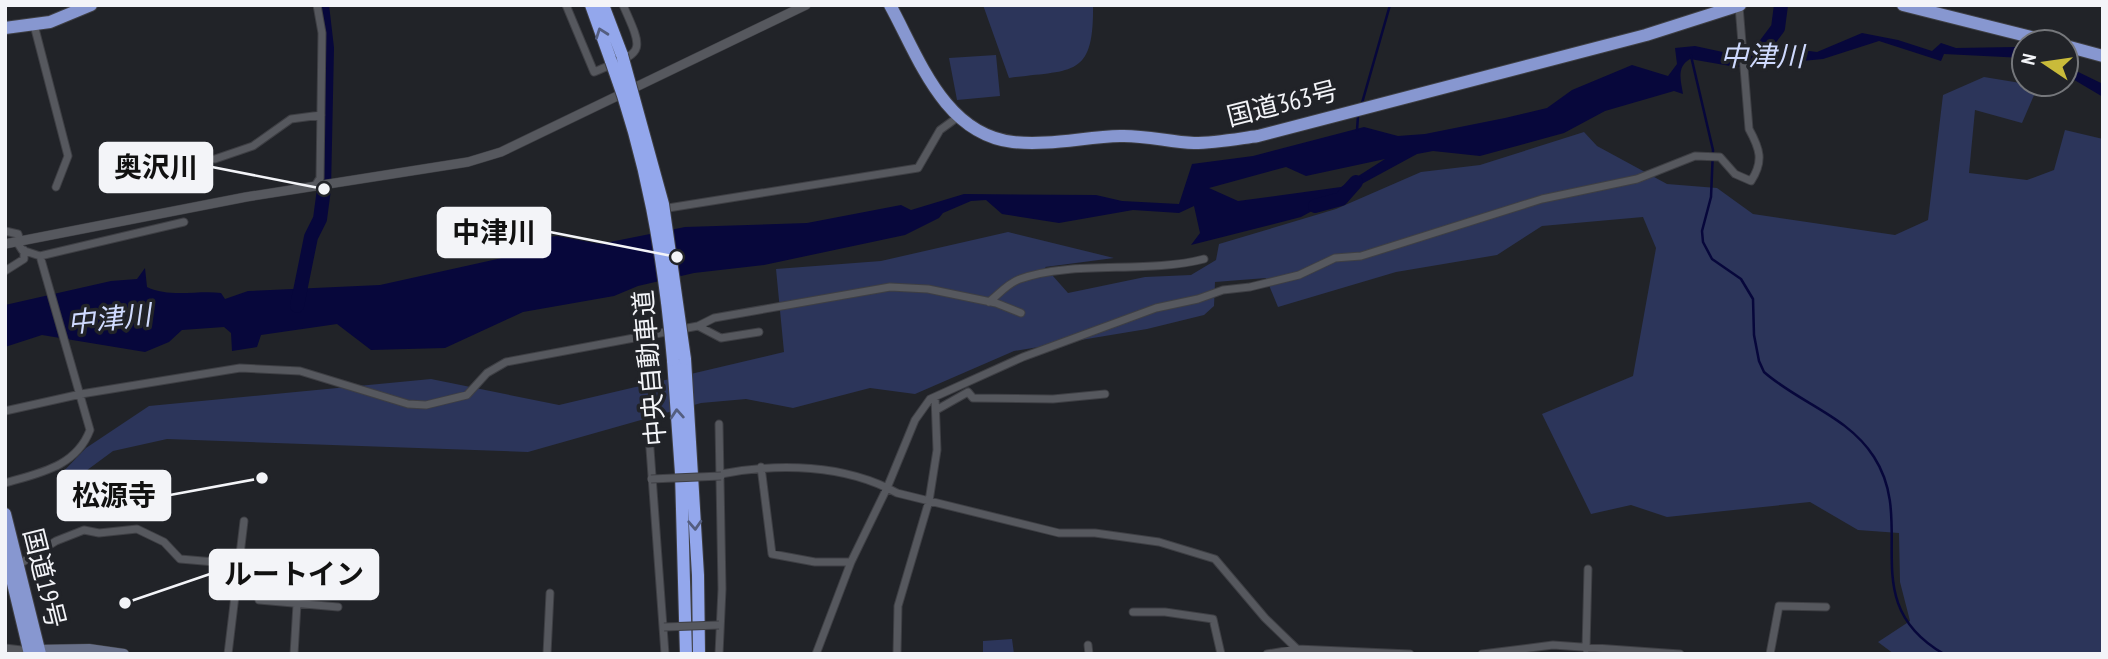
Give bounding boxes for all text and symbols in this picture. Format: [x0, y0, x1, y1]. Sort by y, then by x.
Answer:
one-way arrow [596, 27, 610, 39]
north arrow [2010, 28, 2080, 98]
water label: 中津川 [1720, 37, 1807, 74]
text: N [2016, 51, 2041, 67]
street label: 国道363号 [1223, 73, 1341, 133]
callout: 奥沢川 [100, 143, 212, 192]
text: 奥沢川 [114, 148, 198, 185]
callout: 中津川 [438, 208, 550, 257]
text: 中津川 [452, 213, 536, 250]
street label: 中央自動車道 [626, 289, 672, 447]
water label: 中津川 [65, 295, 156, 341]
one-way arrow [670, 408, 685, 419]
callout: 松源寺 [58, 471, 170, 520]
text: 松源寺 [72, 476, 156, 513]
one-way arrow [687, 519, 702, 530]
street label: 国道19号 [17, 525, 73, 631]
callout: ルートイン [210, 550, 378, 599]
text: ルートイン [224, 555, 364, 592]

